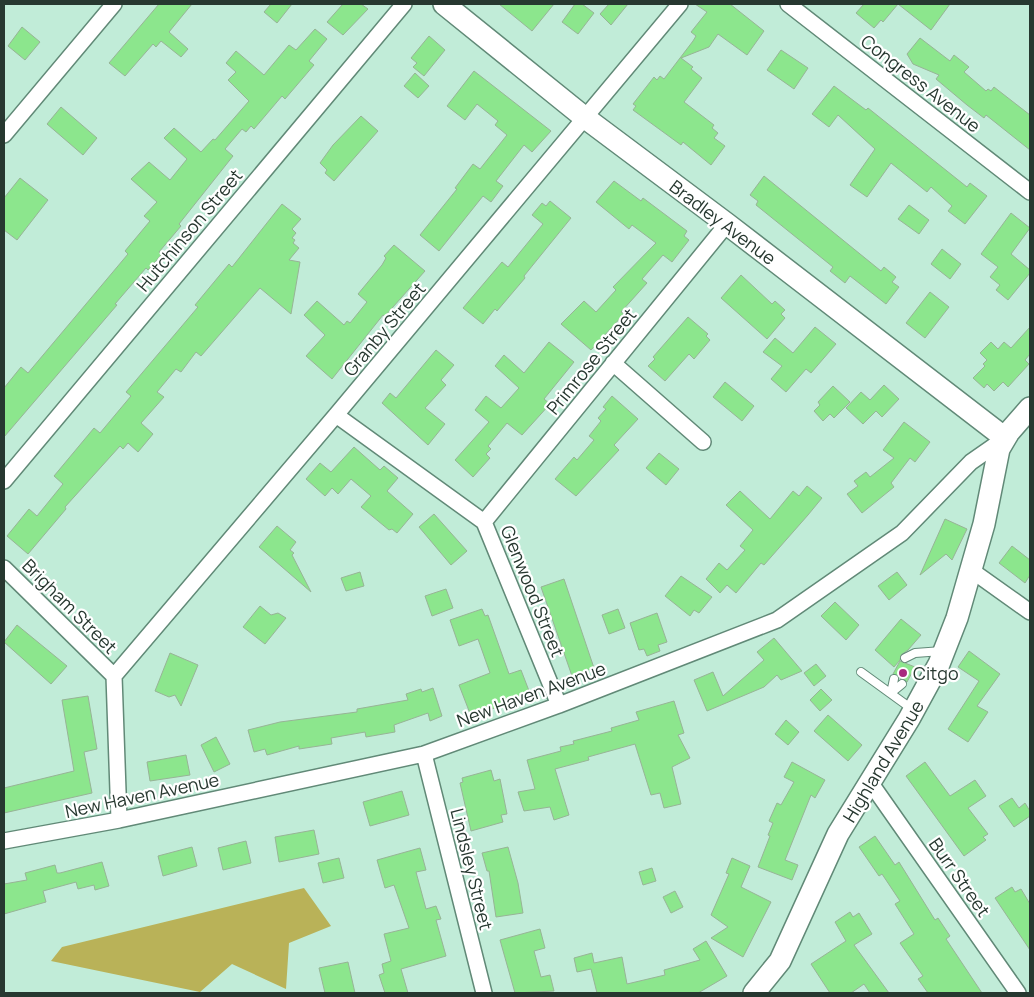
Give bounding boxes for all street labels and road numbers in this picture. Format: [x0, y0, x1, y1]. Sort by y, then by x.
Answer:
street label: Congress Avenue [856, 29, 986, 137]
street label: Hutchinson Street [131, 164, 247, 296]
street label: Bradley Avenue [665, 174, 781, 270]
street label: Granby Street [338, 277, 430, 381]
street label: Primrose Street [541, 303, 641, 419]
street label: Glenwood Street [496, 522, 570, 660]
street label: Brigham Street [17, 553, 123, 659]
street label: New Haven Avenue [453, 656, 609, 732]
street label: Highland Avenue [837, 695, 929, 827]
street label: New Haven Avenue [63, 767, 221, 823]
street label: Lindsley Street [445, 806, 499, 932]
street label: Burr Street [924, 833, 996, 921]

